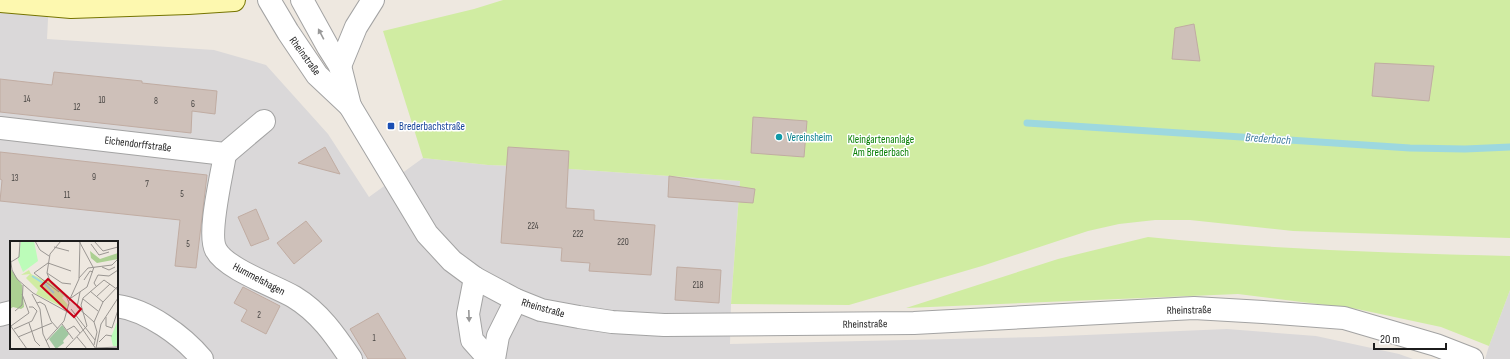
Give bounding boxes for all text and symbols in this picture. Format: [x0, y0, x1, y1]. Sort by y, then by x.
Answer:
one-way arrow [317, 28, 324, 39]
street label: Rheinstraße [287, 34, 323, 78]
house number: 14 [24, 94, 31, 105]
house number: 10 [98, 95, 106, 106]
house number: 8 [154, 96, 158, 107]
house number: 6 [191, 99, 195, 110]
house number: 12 [74, 102, 81, 113]
place label: Brederbachstraße [399, 120, 465, 133]
marker: Brederbachstraße [386, 121, 396, 131]
water label: Brederbach [1245, 130, 1291, 148]
place label: Vereinsheim [787, 131, 832, 144]
marker: Vereinsheim [774, 132, 784, 142]
street label: Eichendorffstraße [104, 133, 172, 155]
park label: Kleingartenanlage Am Brederbach [848, 133, 914, 159]
house number: 9 [92, 172, 96, 183]
house number: 13 [12, 173, 19, 184]
house number: 7 [145, 179, 149, 190]
house number: 5 [180, 189, 184, 200]
house number: 11 [64, 190, 71, 201]
house number: 224 [527, 221, 539, 232]
house number: 222 [572, 229, 584, 240]
house number: 220 [617, 237, 629, 248]
house number: 5 [186, 239, 190, 250]
inset map [10, 241, 118, 349]
street label: Hummelshagen [231, 260, 288, 298]
house number: 218 [693, 280, 703, 291]
street label: Rheinstraße [520, 296, 566, 320]
street label: Rheinstraße [1167, 303, 1211, 317]
house number: 2 [257, 310, 261, 321]
one-way arrow [465, 310, 472, 322]
street label: Rheinstraße [843, 317, 887, 331]
scale bar [1374, 325, 1446, 351]
text: 20 m [1380, 332, 1400, 347]
house number: 1 [372, 333, 376, 344]

